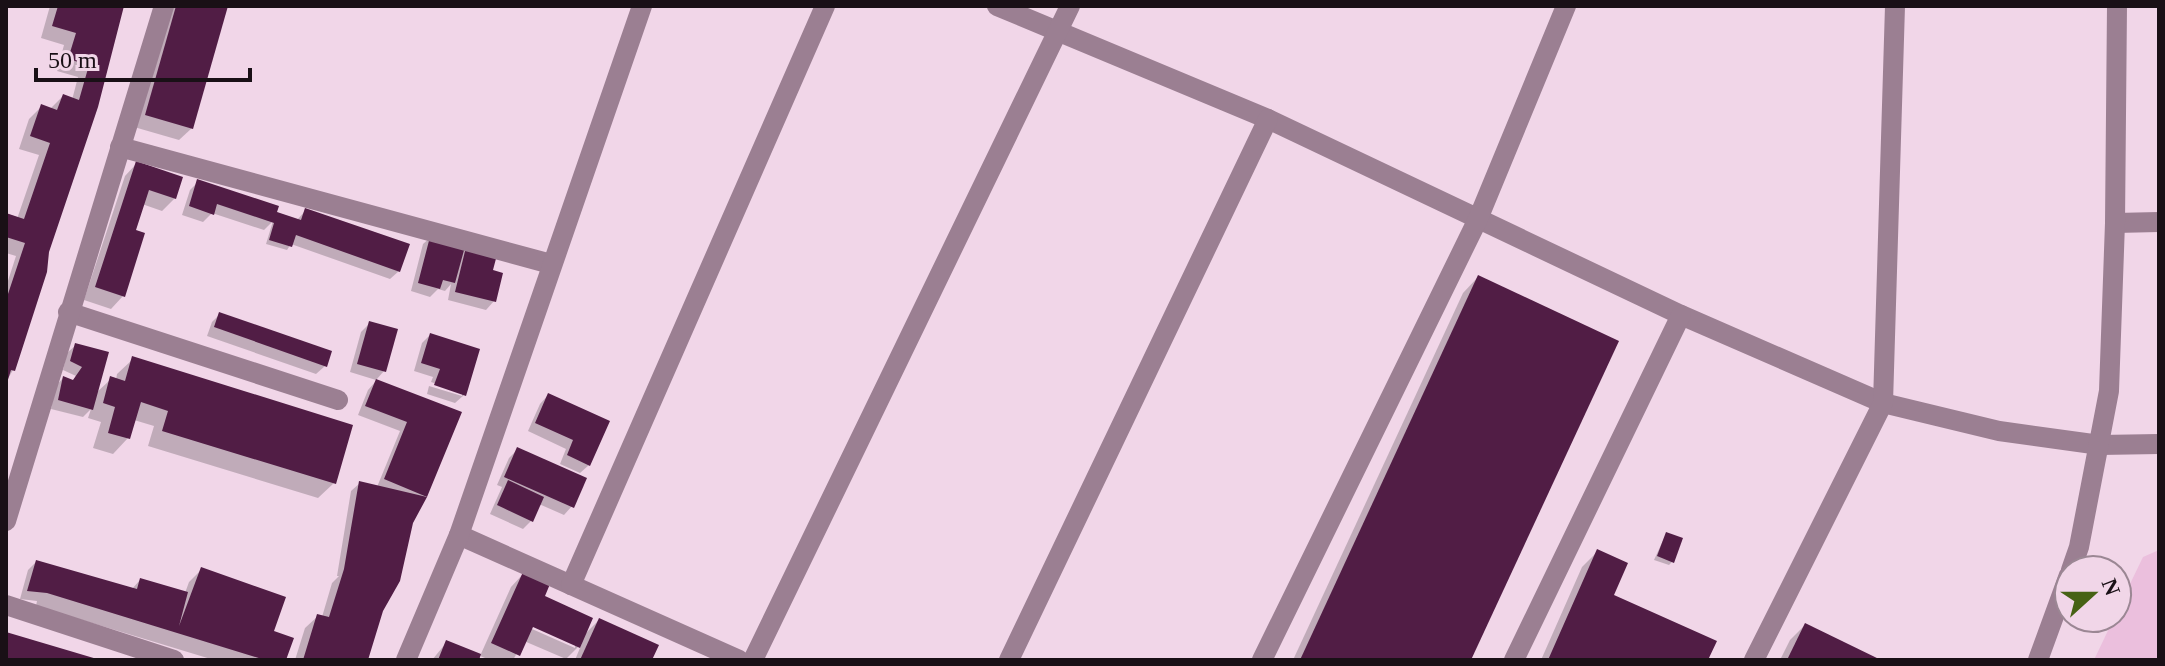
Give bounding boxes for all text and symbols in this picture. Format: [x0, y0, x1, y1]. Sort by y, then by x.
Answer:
scale bar [36, 32, 250, 82]
text: 50 m [48, 47, 97, 73]
north arrow [2053, 554, 2133, 634]
text: N [2097, 575, 2126, 599]

